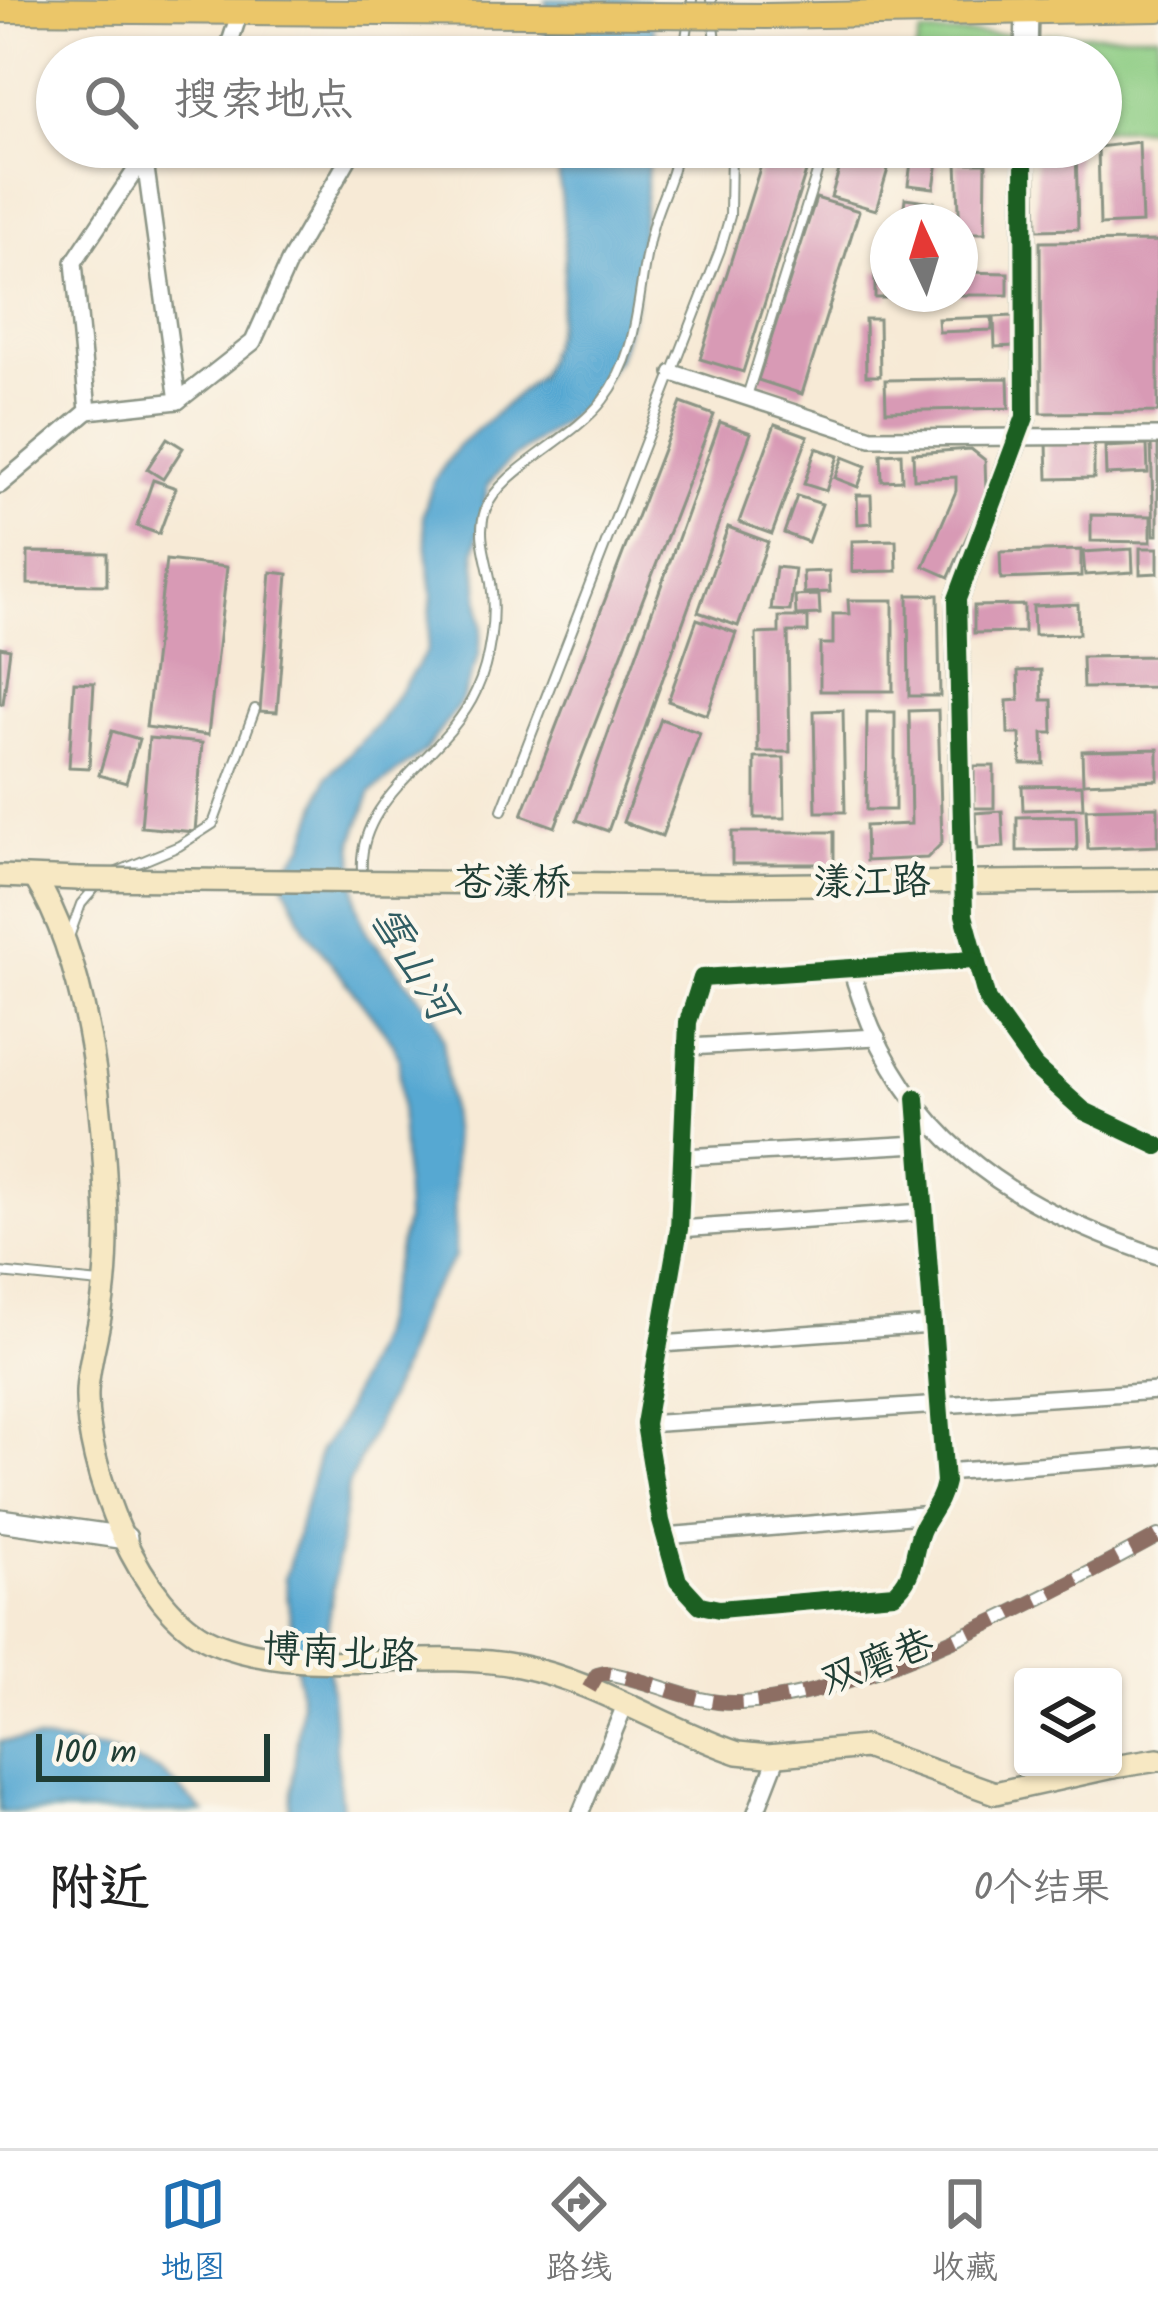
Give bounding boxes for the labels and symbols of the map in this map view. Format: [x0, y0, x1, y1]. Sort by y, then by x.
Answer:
north arrow [870, 204, 978, 312]
street label: 漾江路 [813, 852, 931, 916]
street label: 苍漾桥 [453, 854, 571, 916]
water label: 雪山河 [351, 893, 476, 1040]
street label: 双磨巷 [812, 1614, 944, 1714]
street label: 博南北路 [260, 1620, 420, 1690]
scale bar [36, 1728, 270, 1781]

